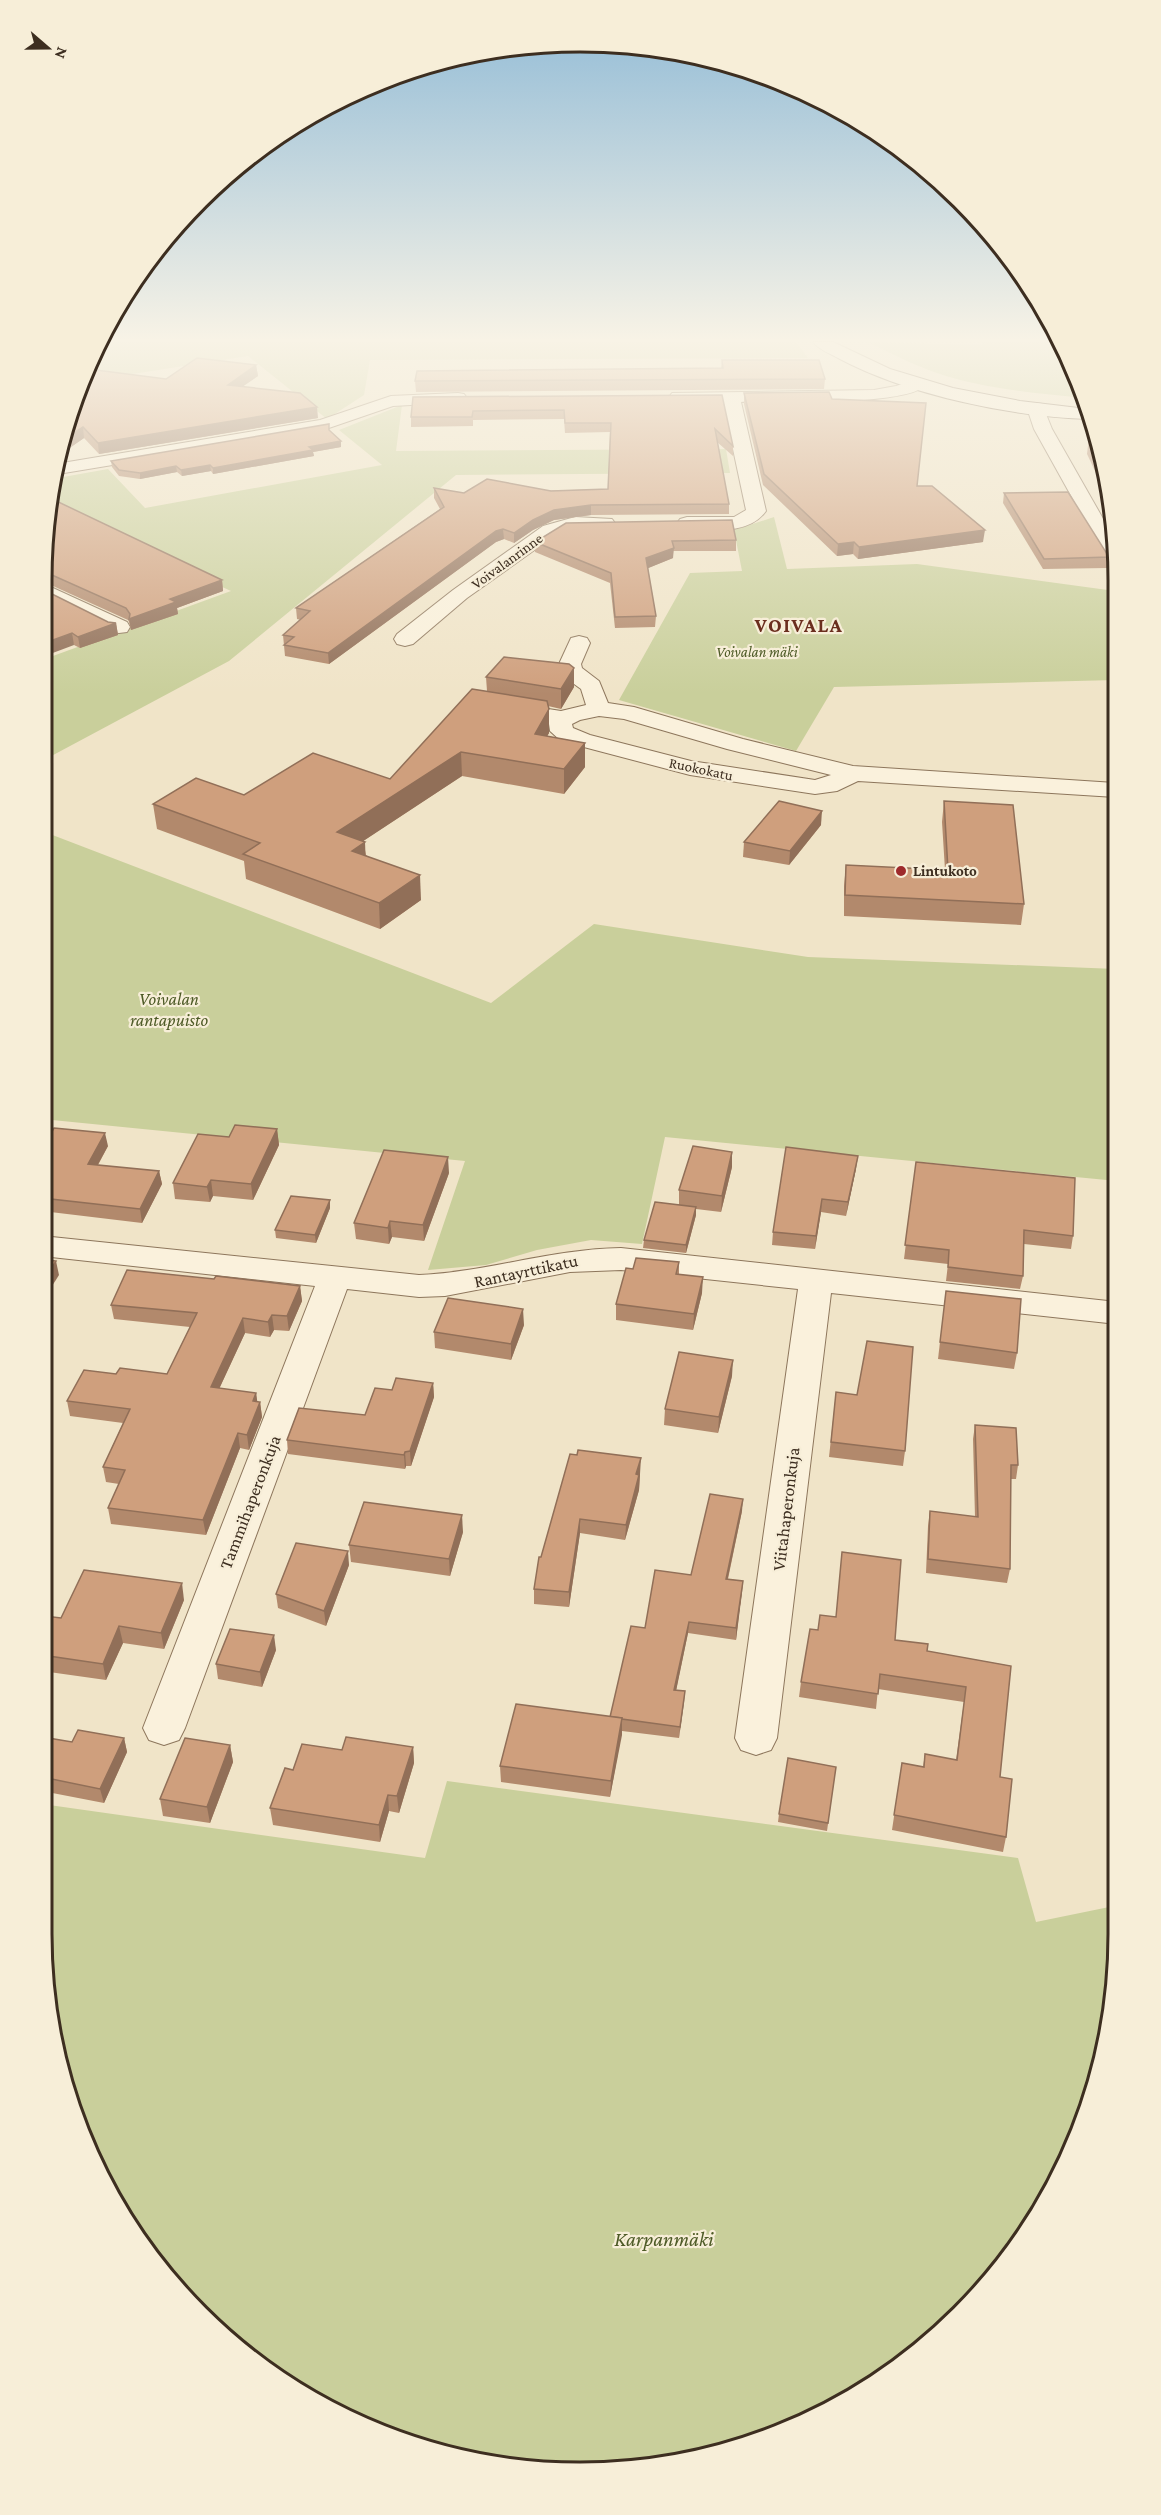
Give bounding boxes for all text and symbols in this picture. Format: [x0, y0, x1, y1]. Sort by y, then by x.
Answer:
north arrow [18, 18, 78, 78]
text: N [52, 45, 71, 61]
street label: Voivalanrinne [468, 530, 546, 592]
district label: VOIVALA [754, 614, 843, 636]
park label: Voivalan mäki [716, 644, 799, 660]
street label: Ruokokatu [668, 754, 734, 784]
place label: Lintukoto [913, 863, 977, 879]
marker: Lintukoto [894, 864, 908, 878]
park label: Voivalan rantapuisto [130, 989, 208, 1030]
street label: Rantayrttikatu [472, 1250, 580, 1292]
street label: Tammihaperonkuja [215, 1432, 286, 1572]
street label: Viitahaperonkuja [768, 1446, 804, 1572]
park label: Karpanmäki [614, 2227, 714, 2251]

